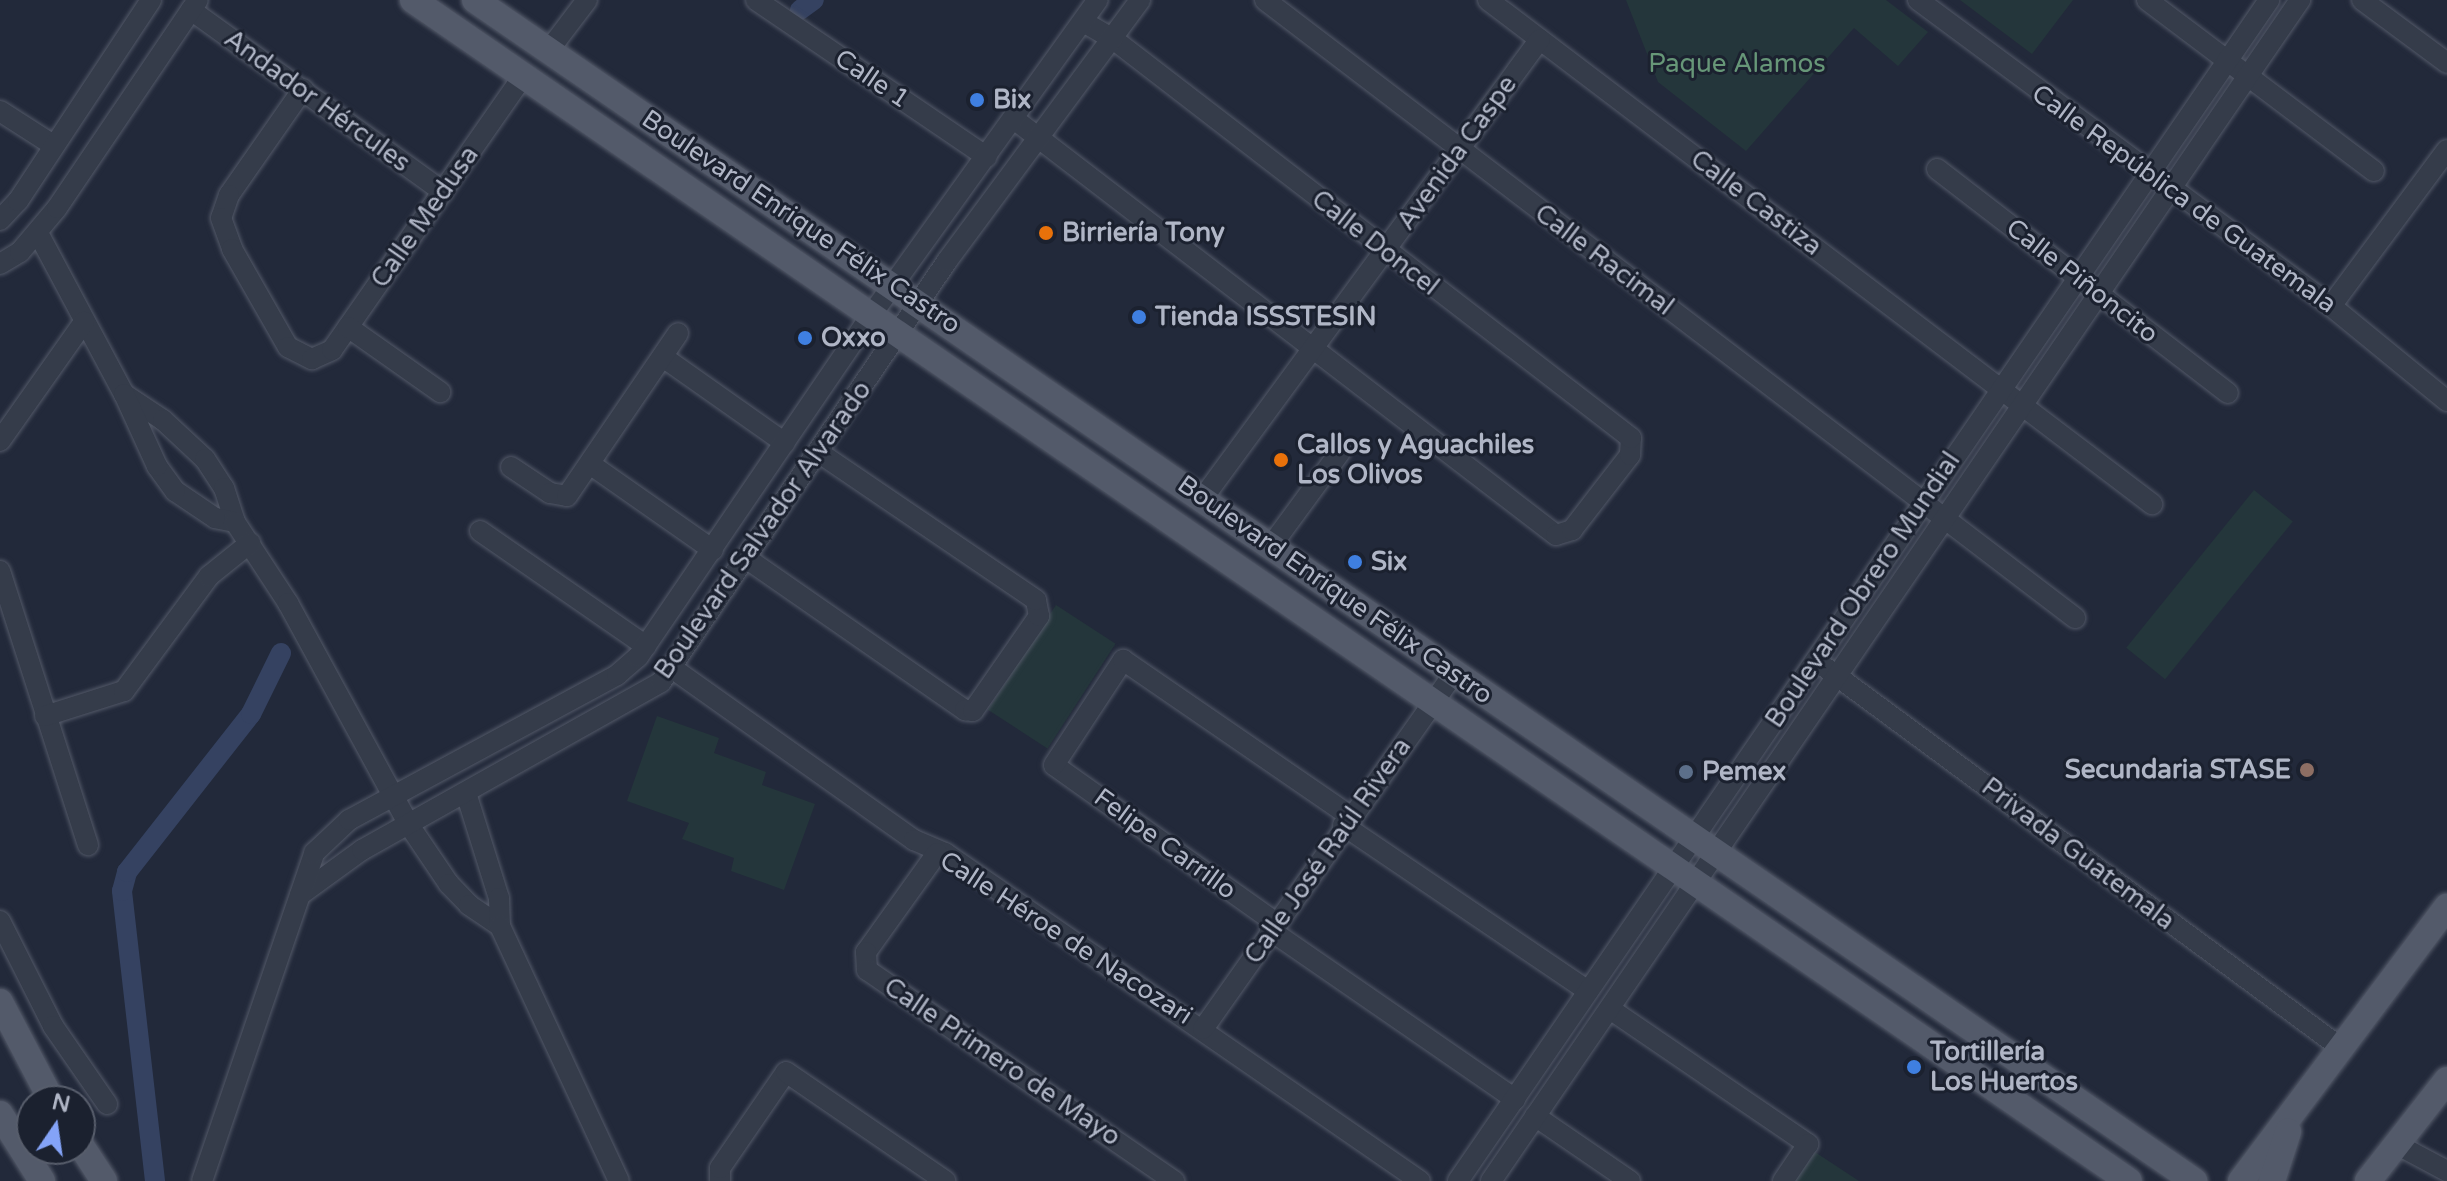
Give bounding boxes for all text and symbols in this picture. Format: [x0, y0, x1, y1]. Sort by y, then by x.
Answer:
street label: Andador Hércules [218, 23, 416, 179]
street label: Calle 1 [829, 43, 915, 115]
park label: Paque Alamos [1648, 48, 1826, 80]
street label: Avenida Caspe [1391, 70, 1523, 236]
street label: Calle República de Guatemala [2026, 78, 2342, 320]
place label: Bix [993, 84, 1031, 116]
marker: Bix [968, 91, 986, 109]
street label: Boulevard Enrique Félix Castro [636, 103, 966, 341]
street label: Calle Medusa [365, 140, 485, 294]
street label: Calle Castiza [1684, 144, 1828, 262]
street label: Calle Doncel [1305, 184, 1445, 302]
street label: Calle Racimal [1529, 198, 1679, 322]
street label: Calle Piñoncito [2000, 212, 2164, 350]
place label: Birriería Tony [1062, 217, 1225, 249]
marker: Birriería Tony [1037, 224, 1055, 242]
place label: Tienda ISSSTESIN [1155, 301, 1377, 333]
marker: Tienda ISSSTESIN [1130, 308, 1148, 326]
place label: Oxxo [821, 322, 886, 354]
marker: Oxxo [796, 329, 814, 347]
street label: Boulevard Salvador Alvarado [648, 375, 878, 685]
place label: Callos y Aguachiles Los Olivos [1297, 429, 1534, 490]
street label: Boulevard Obrero Mundial [1759, 446, 1967, 734]
marker: Callos y Aguachiles Los Olivos [1272, 451, 1290, 469]
street label: Boulevard Enrique Félix Castro [1171, 469, 1499, 711]
place label: Six [1371, 546, 1407, 578]
marker: Six [1346, 553, 1364, 571]
street label: Calle José Raúl Rivera [1238, 732, 1418, 970]
place label: Secundaria STASE [2065, 754, 2291, 786]
place label: Pemex [1702, 756, 1786, 788]
marker: Secundaria STASE [2298, 761, 2316, 779]
marker: Pemex [1677, 763, 1695, 781]
street label: Privada Guatemala [1975, 771, 2181, 937]
street label: Felipe Carrillo [1088, 782, 1242, 906]
street label: Calle Héroe de Nacozari [934, 845, 1198, 1031]
street label: Calle Primero de Mayo [878, 971, 1126, 1153]
place label: Tortillería Los Huertos [1930, 1036, 2078, 1098]
marker: Tortillería Los Huertos [1905, 1058, 1923, 1076]
north arrow [16, 1085, 96, 1165]
text: N [49, 1089, 72, 1118]

